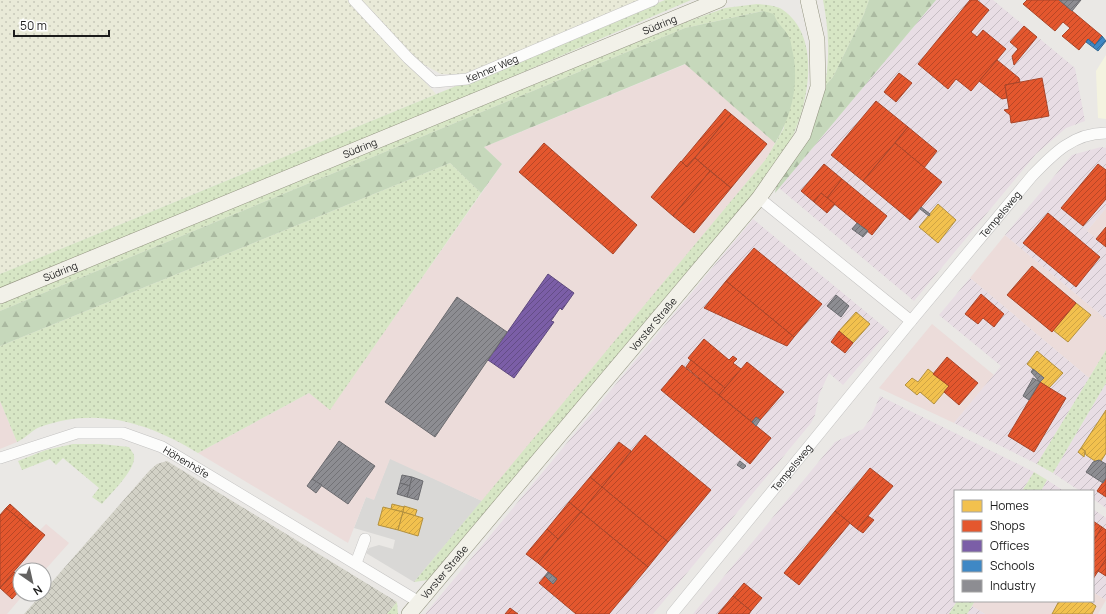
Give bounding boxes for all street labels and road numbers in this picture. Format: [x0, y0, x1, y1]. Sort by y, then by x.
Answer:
street label: Südring [640, 11, 679, 38]
street label: Kehner Weg [464, 51, 520, 86]
street label: Südring [340, 135, 379, 161]
street label: Tempelsweg [976, 188, 1024, 241]
street label: Südring [41, 258, 79, 285]
street label: Vorster Straße [626, 294, 680, 354]
street label: Tempelsweg [768, 441, 815, 494]
street label: Höhenhöfe [161, 442, 212, 481]
street label: Vorster Straße [418, 542, 471, 602]

